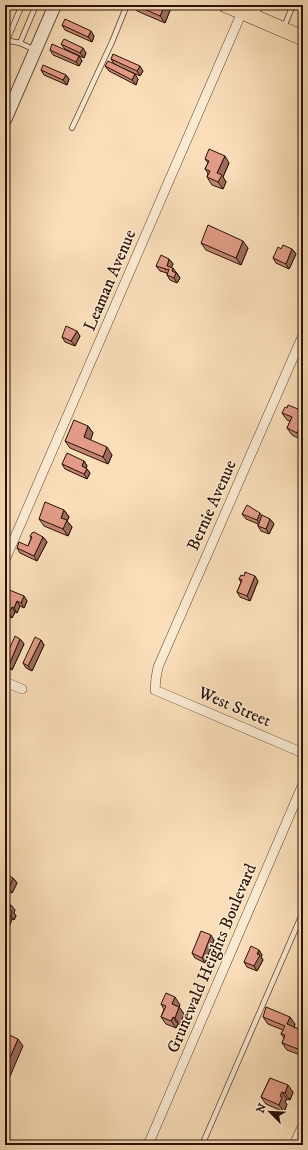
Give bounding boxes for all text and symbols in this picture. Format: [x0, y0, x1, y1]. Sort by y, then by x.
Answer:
street label: Leaman Avenue [79, 226, 141, 334]
street label: Bernie Avenue [182, 457, 242, 554]
street label: West Street [194, 681, 275, 732]
street label: Grunewald Heights Boulevard [162, 860, 262, 1056]
north arrow [250, 1092, 290, 1132]
text: N [254, 1101, 270, 1115]

